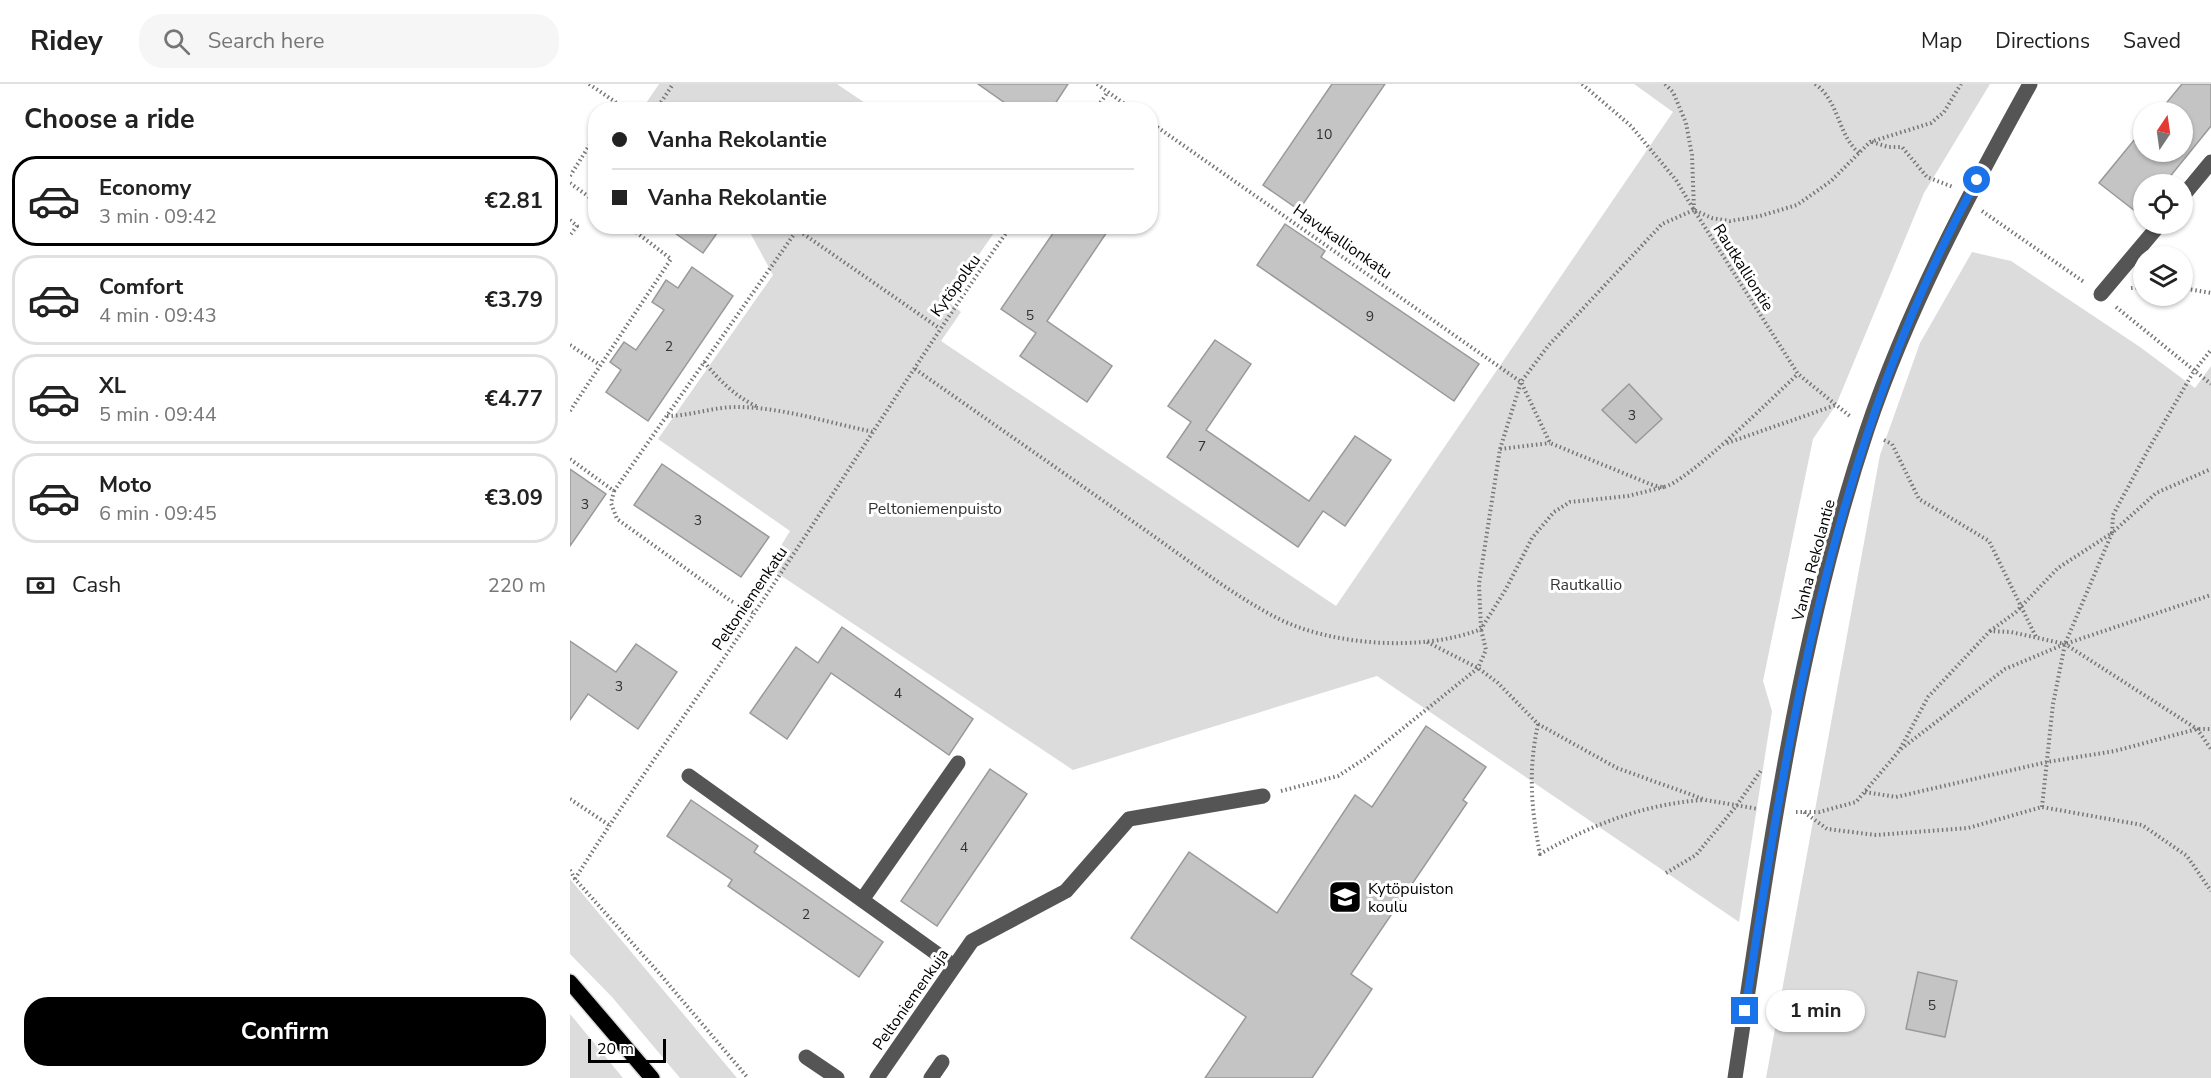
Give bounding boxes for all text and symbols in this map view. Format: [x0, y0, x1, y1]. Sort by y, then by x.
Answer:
search box [139, 14, 559, 68]
text: Ridey [30, 22, 103, 60]
icon: search [160, 25, 193, 58]
text: Search here [208, 26, 324, 56]
text: Map [1921, 27, 1962, 55]
text: Directions [1995, 27, 2090, 55]
text: Saved [2123, 27, 2181, 55]
text: Choose a ride [24, 101, 195, 138]
north arrow [2133, 102, 2193, 162]
map controls [2133, 102, 2193, 306]
text: Vanha Rekolantie [648, 125, 827, 155]
house number: 10 [1316, 125, 1332, 144]
route start [1963, 166, 1990, 193]
text: Economy [99, 173, 191, 203]
icon: car [27, 174, 81, 228]
button: locate [2133, 174, 2193, 234]
text: Vanha Rekolantie [648, 183, 827, 213]
text: €2.81 [485, 186, 543, 216]
street label: Havukallionkatu [1288, 199, 1396, 284]
text: 3 min · 09:42 [99, 203, 217, 230]
street label: Rautkalliontie [1708, 220, 1779, 315]
button: layers [2133, 246, 2193, 306]
street label: Kytöpolku [926, 250, 986, 321]
text: Comfort [99, 272, 183, 302]
icon: car [27, 273, 81, 327]
text: €3.79 [485, 285, 543, 315]
text: 4 min · 09:43 [99, 302, 217, 329]
house number: 5 [1026, 306, 1034, 325]
house number: 9 [1366, 307, 1374, 326]
house number: 2 [665, 337, 673, 356]
text: XL [99, 371, 126, 401]
icon: car [27, 372, 81, 426]
text: €4.77 [485, 384, 543, 414]
text: 5 min · 09:44 [99, 401, 217, 428]
house number: 3 [1628, 406, 1636, 425]
house number: 7 [1198, 437, 1206, 456]
text: Moto [99, 470, 152, 500]
icon: car [27, 471, 81, 525]
text: €3.09 [485, 483, 543, 513]
house number: 3 [581, 495, 589, 514]
street label: Vanha Rekolantie [1787, 497, 1841, 625]
park label: Peltoniemenpuisto [868, 498, 1002, 520]
text: 6 min · 09:45 [99, 500, 217, 527]
house number: 3 [694, 511, 702, 530]
street label: Peltoniemenkatu [707, 542, 793, 655]
icon: cash [24, 569, 57, 602]
text: Cash [72, 570, 121, 600]
text: 220 m [488, 572, 546, 599]
park label: Rautkallio [1550, 574, 1622, 596]
house number: 3 [615, 677, 623, 696]
house number: 4 [894, 684, 902, 703]
house number: 4 [960, 838, 968, 857]
place label: Kytöpuiston koulu [1368, 878, 1454, 918]
school or university icon: Kytöpuiston koulu [1327, 879, 1363, 915]
house number: 2 [802, 905, 810, 924]
street label: Peltoniemenkuja [868, 944, 954, 1055]
callout: 1 min [1766, 990, 1865, 1032]
house number: 5 [1928, 996, 1936, 1015]
button: Confirm [24, 997, 546, 1066]
route end [1731, 997, 1758, 1024]
text: 1 min [1790, 997, 1841, 1024]
scale bar [588, 1036, 666, 1064]
text: 20 m [597, 1038, 634, 1060]

